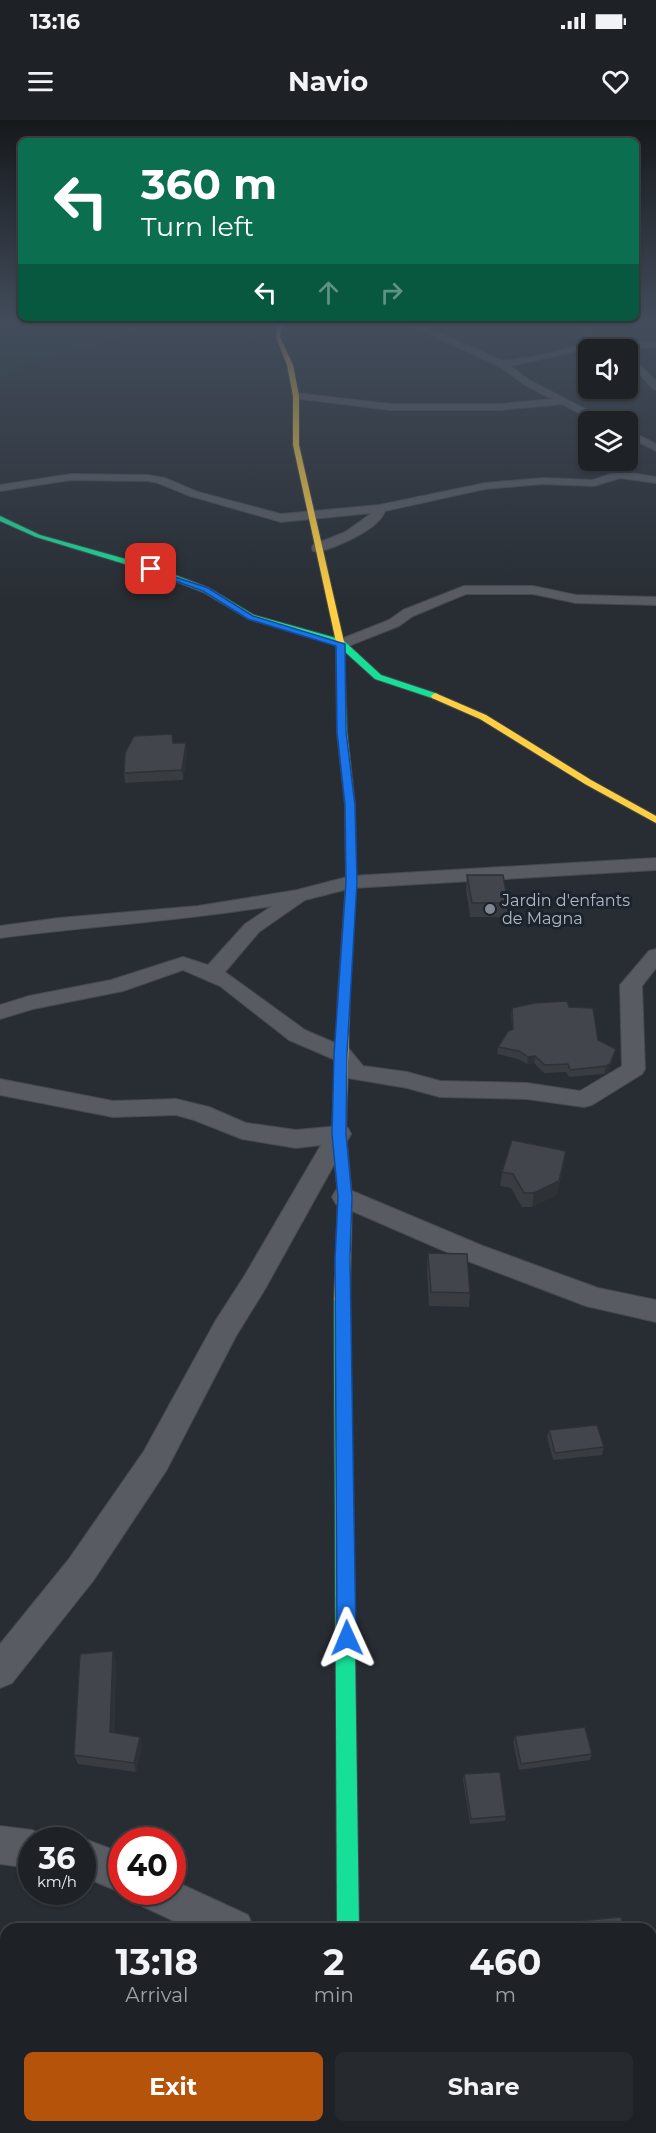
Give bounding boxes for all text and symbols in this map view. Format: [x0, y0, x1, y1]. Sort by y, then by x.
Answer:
text: 13:16 [30, 8, 80, 35]
icon: menu [24, 65, 57, 98]
text: Navio [288, 65, 368, 98]
icon: heart [599, 65, 632, 98]
text: 360 m [141, 158, 277, 210]
icon: left [42, 162, 120, 240]
text: Turn left [141, 210, 254, 243]
icon: left [249, 276, 282, 309]
icon: ahead [312, 276, 345, 309]
icon: right [375, 276, 408, 309]
map controls [578, 339, 638, 471]
button: sound [578, 339, 638, 399]
button: layers [578, 411, 638, 471]
pin [125, 543, 176, 594]
icon: arrive [134, 552, 167, 585]
place label: Jardin d'enfants de Magna [501, 891, 630, 928]
marker: Jardin d'enfants de Magna [483, 902, 497, 916]
position arrow [315, 1606, 379, 1670]
speed limit sign: 40 [108, 1827, 186, 1905]
text: 36 [39, 1840, 75, 1877]
text: km/h [37, 1872, 77, 1891]
text: 13:18 [115, 1940, 198, 1984]
text: 2 [323, 1940, 344, 1984]
text: 460 [469, 1940, 542, 1984]
text: Arrival [125, 1983, 188, 2007]
text: min [314, 1983, 354, 2007]
text: m [495, 1983, 516, 2007]
button: Exit [24, 2052, 323, 2121]
button: Share [335, 2052, 633, 2121]

